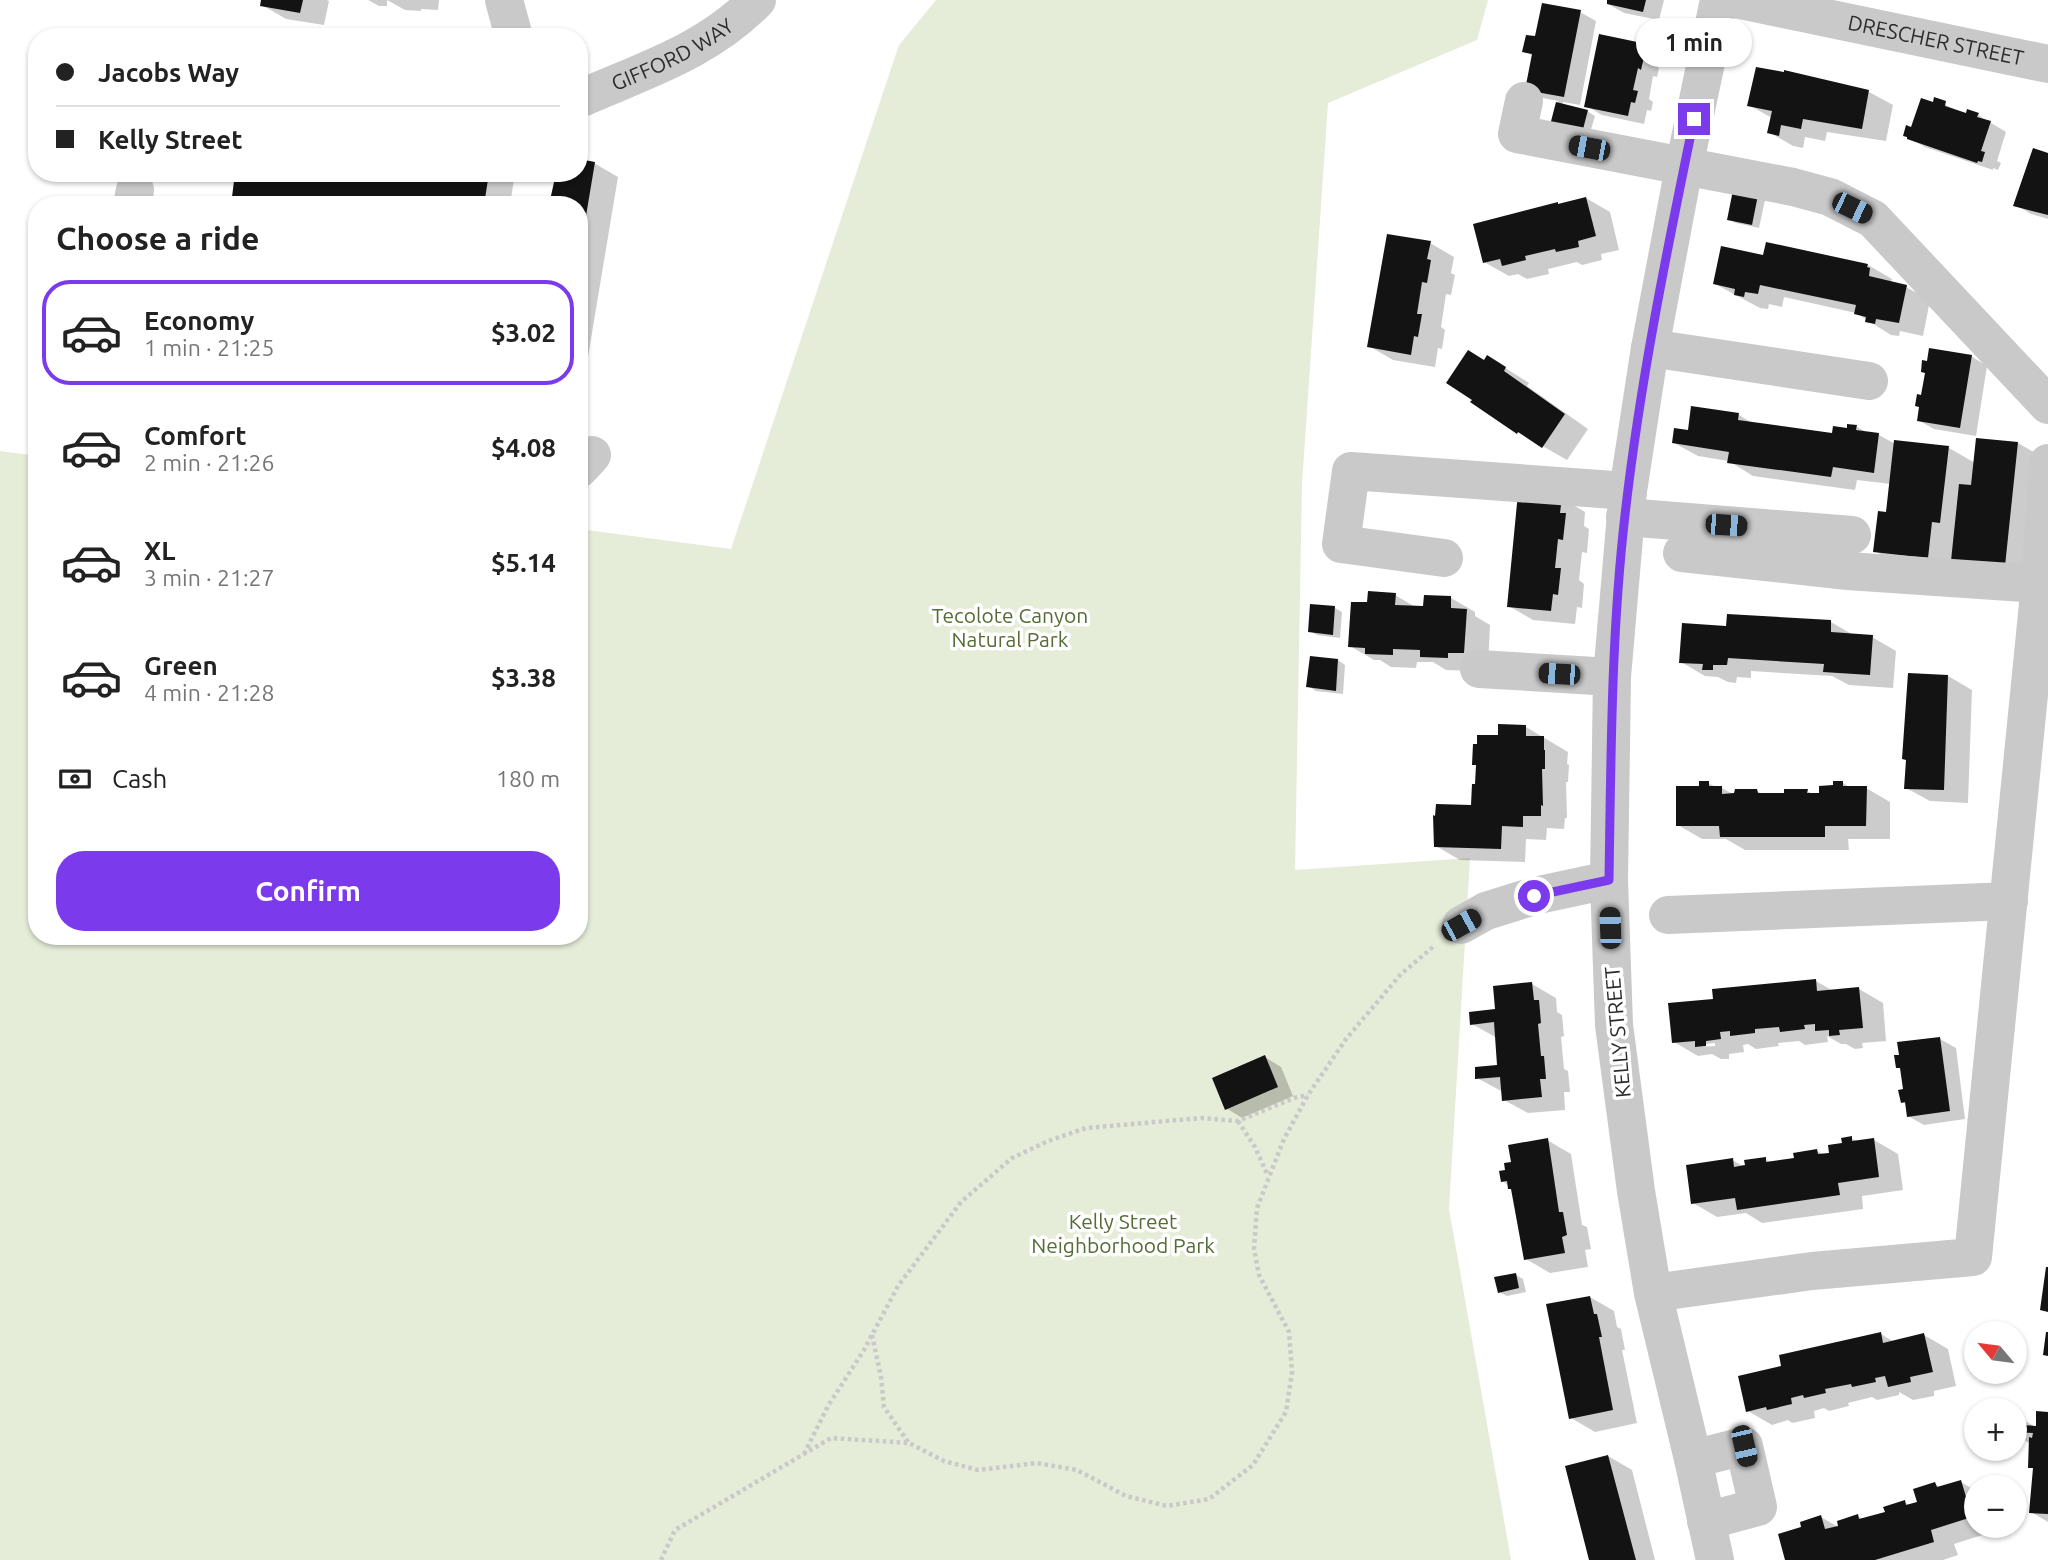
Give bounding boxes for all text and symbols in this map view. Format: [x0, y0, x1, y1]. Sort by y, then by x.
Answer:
street label: DRESCHER STREET [1846, 10, 2026, 70]
street label: GIFFORD WAY [608, 13, 738, 95]
callout: 1 min [1636, 18, 1752, 66]
text: 1 min [1665, 30, 1723, 55]
text: Jacobs Way [98, 58, 239, 87]
route end [1678, 103, 1710, 135]
text: Kelly Street [98, 125, 243, 154]
car [1567, 134, 1612, 162]
car [1829, 189, 1876, 227]
text: Choose a ride [56, 220, 259, 256]
icon: car [60, 301, 123, 364]
text: Economy [144, 306, 254, 335]
text: $3.02 [491, 318, 556, 347]
text: 1 min · 21:25 [144, 335, 275, 360]
icon: car [60, 416, 123, 479]
text: Comfort [144, 421, 247, 450]
text: $4.08 [491, 433, 556, 462]
text: 2 min · 21:26 [144, 450, 275, 475]
car [1705, 513, 1748, 537]
icon: car [60, 531, 123, 594]
text: XL [144, 536, 175, 565]
text: $5.14 [491, 548, 556, 577]
text: 3 min · 21:27 [144, 565, 275, 590]
park label: Tecolote Canyon Natural Park [932, 603, 1088, 651]
icon: car [60, 646, 123, 709]
text: Green [144, 651, 218, 680]
car [1538, 662, 1581, 686]
text: $3.38 [491, 663, 556, 692]
text: 4 min · 21:28 [144, 680, 275, 705]
icon: cash [56, 760, 94, 798]
text: Cash [112, 764, 167, 793]
text: 180 m [496, 766, 560, 791]
button: Confirm [56, 851, 560, 931]
route start [1518, 880, 1550, 912]
car [1438, 906, 1485, 944]
car [1599, 907, 1622, 949]
street label: KELLY STREET [1599, 965, 1635, 1099]
park label: Kelly Street Neighborhood Park [1031, 1209, 1215, 1257]
north arrow [1964, 1321, 2026, 1384]
map controls [1964, 1321, 2027, 1538]
button: + [1964, 1398, 2027, 1461]
car [1730, 1423, 1759, 1469]
button: − [1964, 1475, 2027, 1538]

